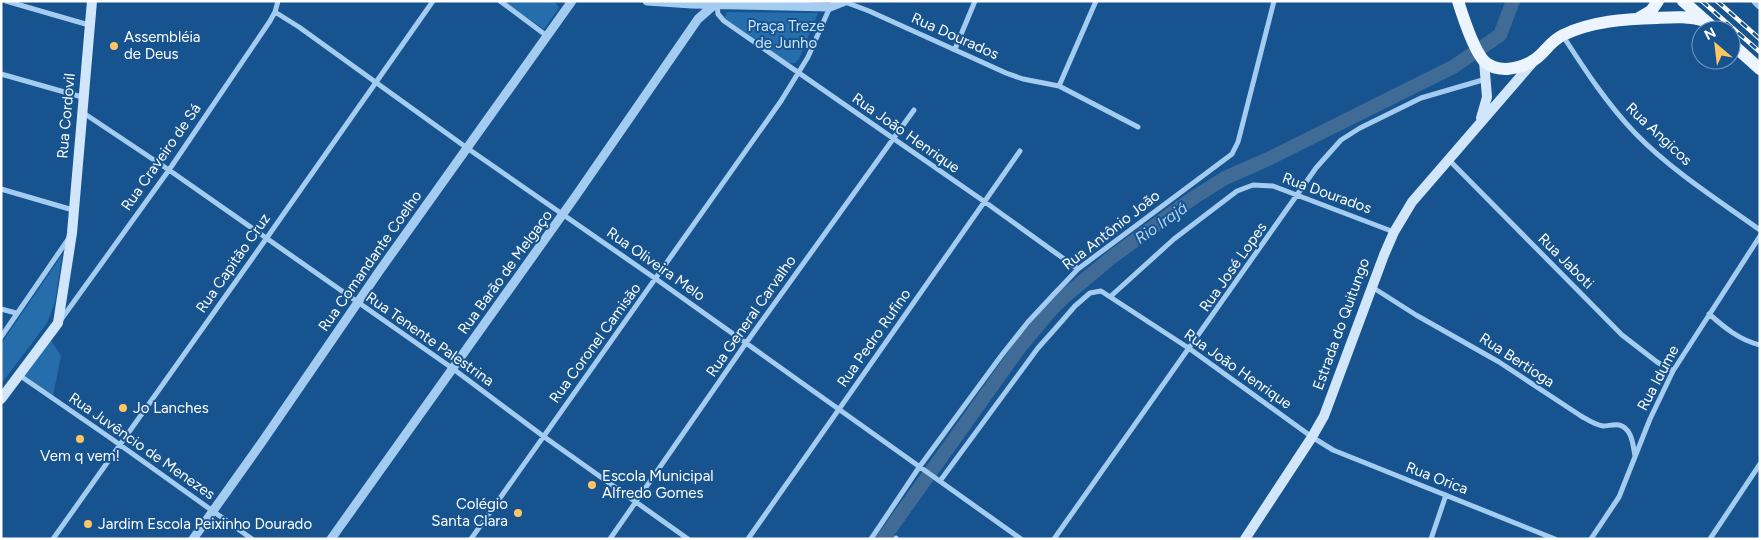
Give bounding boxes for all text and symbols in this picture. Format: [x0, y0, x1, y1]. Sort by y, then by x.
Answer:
street label: Rua Dourados [909, 9, 1001, 63]
park label: Praça Treze de Junho [747, 17, 825, 52]
north arrow [1691, 20, 1741, 70]
text: N [1701, 24, 1719, 44]
place label: Assembléia de Deus [124, 28, 201, 63]
marker: Assembléia de Deus [108, 40, 120, 52]
street label: Rua Cordovil [53, 73, 79, 159]
street label: Rua João Henrique [849, 89, 963, 177]
street label: Rua Angicos [1622, 99, 1696, 169]
street label: Rua Craveiro de Sá [117, 100, 205, 214]
street label: Rua Dourados [1280, 169, 1374, 217]
street label: Rua Antônio João [1059, 186, 1164, 274]
street label: Rua Comandante Coelho [314, 187, 426, 335]
water label: Rio Irajá [1131, 198, 1191, 248]
street label: Rua Barão de Melgaço [454, 206, 556, 338]
street label: Rua Capitão Cruz [192, 210, 274, 316]
street label: Rua José Lopes [1196, 219, 1270, 315]
street label: Rua Oliveira Melo [603, 223, 709, 305]
street label: Rua Jaboti [1534, 229, 1598, 293]
street label: Rua General Carvalho [702, 252, 800, 380]
street label: Estrada do Quitungo [1309, 255, 1373, 392]
street label: Rua Coronel Camisão [545, 279, 645, 407]
street label: Rua Pedro Rufino [833, 285, 915, 391]
street label: Rua Tenente Palestrina [363, 288, 497, 390]
street label: Rua João Henrique [1181, 325, 1295, 413]
street label: Rua Bertioga [1476, 329, 1558, 391]
street label: Rua Idume [1633, 342, 1683, 414]
street label: Rua Juvêncio de Menezes [66, 389, 218, 503]
place label: Jo Lanches [133, 399, 209, 417]
marker: Jo Lanches [117, 402, 129, 414]
marker: Vem q vem! [74, 433, 86, 445]
place label: Vem q vem! [40, 447, 120, 465]
street label: Rua Orica [1403, 458, 1471, 498]
place label: Escola Municipal Alfredo Gomes [602, 467, 714, 502]
marker: Escola Municipal Alfredo Gomes [586, 479, 598, 491]
place label: Colégio Santa Clara [431, 495, 508, 530]
marker: Colégio Santa Clara [512, 507, 524, 519]
place label: Jardim Escola Peixinho Dourado [98, 515, 312, 533]
marker: Jardim Escola Peixinho Dourado [82, 518, 94, 530]

